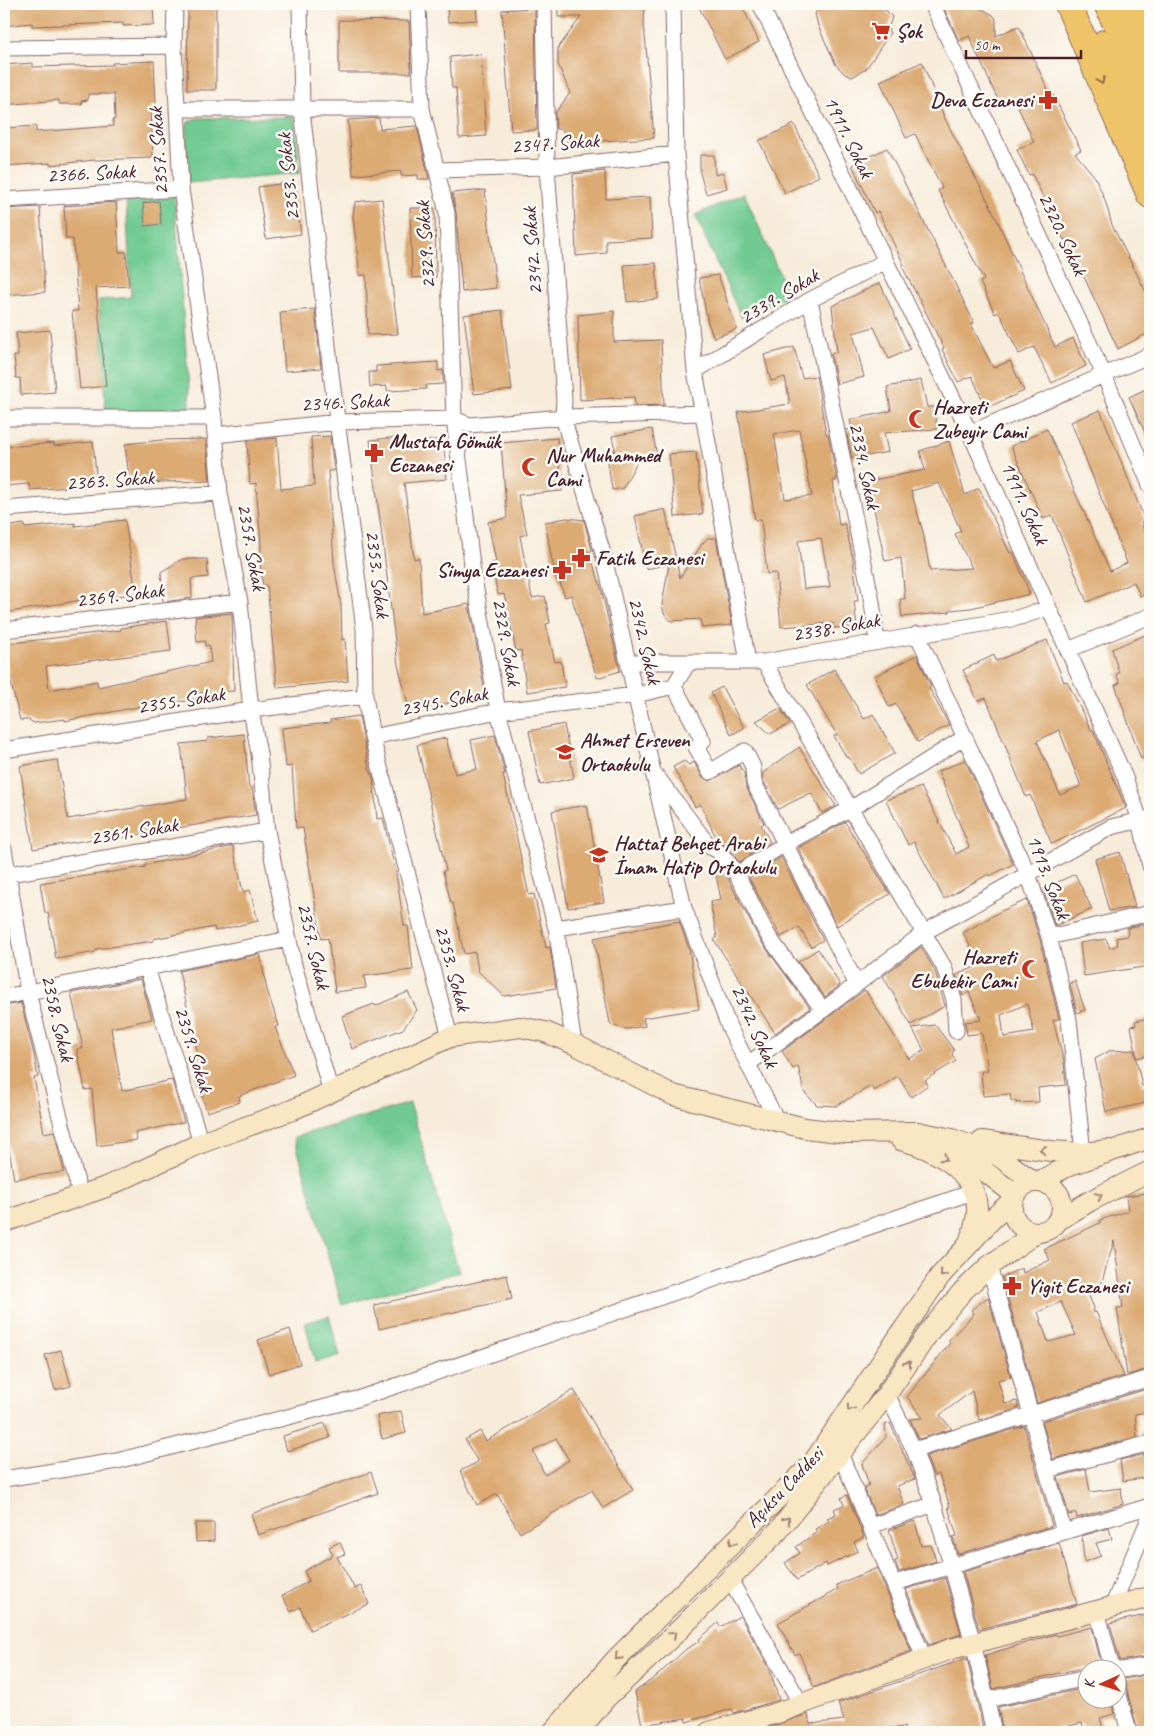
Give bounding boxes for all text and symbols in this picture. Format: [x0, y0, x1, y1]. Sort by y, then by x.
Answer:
place label: Şok [896, 18, 924, 44]
supermarket icon: Şok [870, 20, 892, 42]
scale bar [966, 28, 1082, 60]
text: 50 m [974, 36, 1001, 55]
one-way arrow [1094, 76, 1105, 85]
place label: Deva Eczanesi [930, 87, 1036, 113]
pharmacy icon: Deva Eczanesi [1037, 89, 1059, 111]
street label: 1911. Sokak [818, 92, 881, 184]
street label: 2357. Sokak [142, 105, 174, 196]
street label: 2347. Sokak [510, 127, 601, 159]
street label: 2353. Sokak [270, 130, 306, 222]
street label: 2366. Sokak [46, 158, 137, 188]
street label: 2320. Sokak [1033, 189, 1094, 281]
street label: 2329. Sokak [409, 199, 441, 290]
street label: 2342. Sokak [516, 205, 548, 296]
street label: 2339. Sokak [735, 261, 825, 330]
street label: 2346. Sokak [300, 387, 391, 417]
place label: Hazreti Zubeyir Cami [933, 394, 1029, 445]
mosque icon: Hazreti Zubeyir Cami [907, 408, 929, 430]
street label: 2334. Sokak [843, 420, 887, 513]
place label: Mustafa Gömük Eczanesi [389, 428, 502, 478]
pharmacy icon: Mustafa Gömük Eczanesi [363, 442, 385, 464]
place label: Nur Muhammed Cami [546, 442, 664, 492]
mosque icon: Nur Muhammed Cami [520, 456, 542, 478]
street label: 1911. Sokak [995, 457, 1055, 550]
street label: 2363. Sokak [65, 464, 156, 496]
street label: 2357. Sokak [232, 501, 273, 594]
street label: 2353. Sokak [360, 529, 396, 621]
place label: Fatih Eczanesi [596, 545, 706, 571]
pharmacy icon: Fatih Eczanesi [570, 547, 592, 569]
place label: Simya Eczanesi [436, 557, 550, 584]
pharmacy icon: Simya Eczanesi [551, 559, 573, 581]
street label: 2369. Sokak [75, 577, 167, 613]
street label: 2342. Sokak [622, 595, 668, 688]
street label: 2329. Sokak [487, 596, 528, 689]
street label: 2338. Sokak [790, 606, 883, 647]
street label: 2355. Sokak [135, 680, 228, 720]
street label: 2345. Sokak [398, 680, 491, 722]
place label: Ahmet Erseven Ortaokulu [580, 727, 691, 777]
school or university icon: Ahmet Erseven Ortaokulu [554, 741, 576, 763]
street label: 2361. Sokak [88, 811, 181, 851]
place label: Hattat Behçet Arabi İmam Hatip Ortaokulu [614, 830, 778, 880]
street label: 1913. Sokak [1021, 831, 1077, 924]
school or university icon: Hattat Behçet Arabi İmam Hatip Ortaokulu [588, 844, 610, 866]
street label: 2357. Sokak [291, 900, 337, 993]
street label: 2353. Sokak [429, 922, 477, 1015]
place label: Hazreti Ebubekir Cami [911, 944, 1019, 994]
mosque icon: Hazreti Ebubekir Cami [1020, 958, 1042, 980]
street label: 2358. Sokak [35, 972, 81, 1065]
street label: 2342. Sokak [725, 980, 785, 1073]
street label: 2359. Sokak [169, 1003, 220, 1096]
one-way arrow [1038, 1145, 1046, 1156]
one-way arrow [938, 1152, 948, 1161]
one-way arrow [1094, 1192, 1103, 1202]
one-way arrow [940, 1268, 948, 1277]
place label: Yigit Eczanesi [1027, 1273, 1131, 1299]
pharmacy icon: Yigit Eczanesi [1001, 1275, 1023, 1297]
one-way arrow [902, 1360, 911, 1370]
one-way arrow [847, 1402, 856, 1411]
street label: Açıksu Caddesi [739, 1439, 831, 1533]
one-way arrow [782, 1517, 790, 1526]
one-way arrow [728, 1536, 737, 1545]
one-way arrow [667, 1632, 676, 1641]
one-way arrow [615, 1652, 624, 1661]
north arrow [1076, 1658, 1126, 1708]
text: K [1081, 1678, 1098, 1689]

